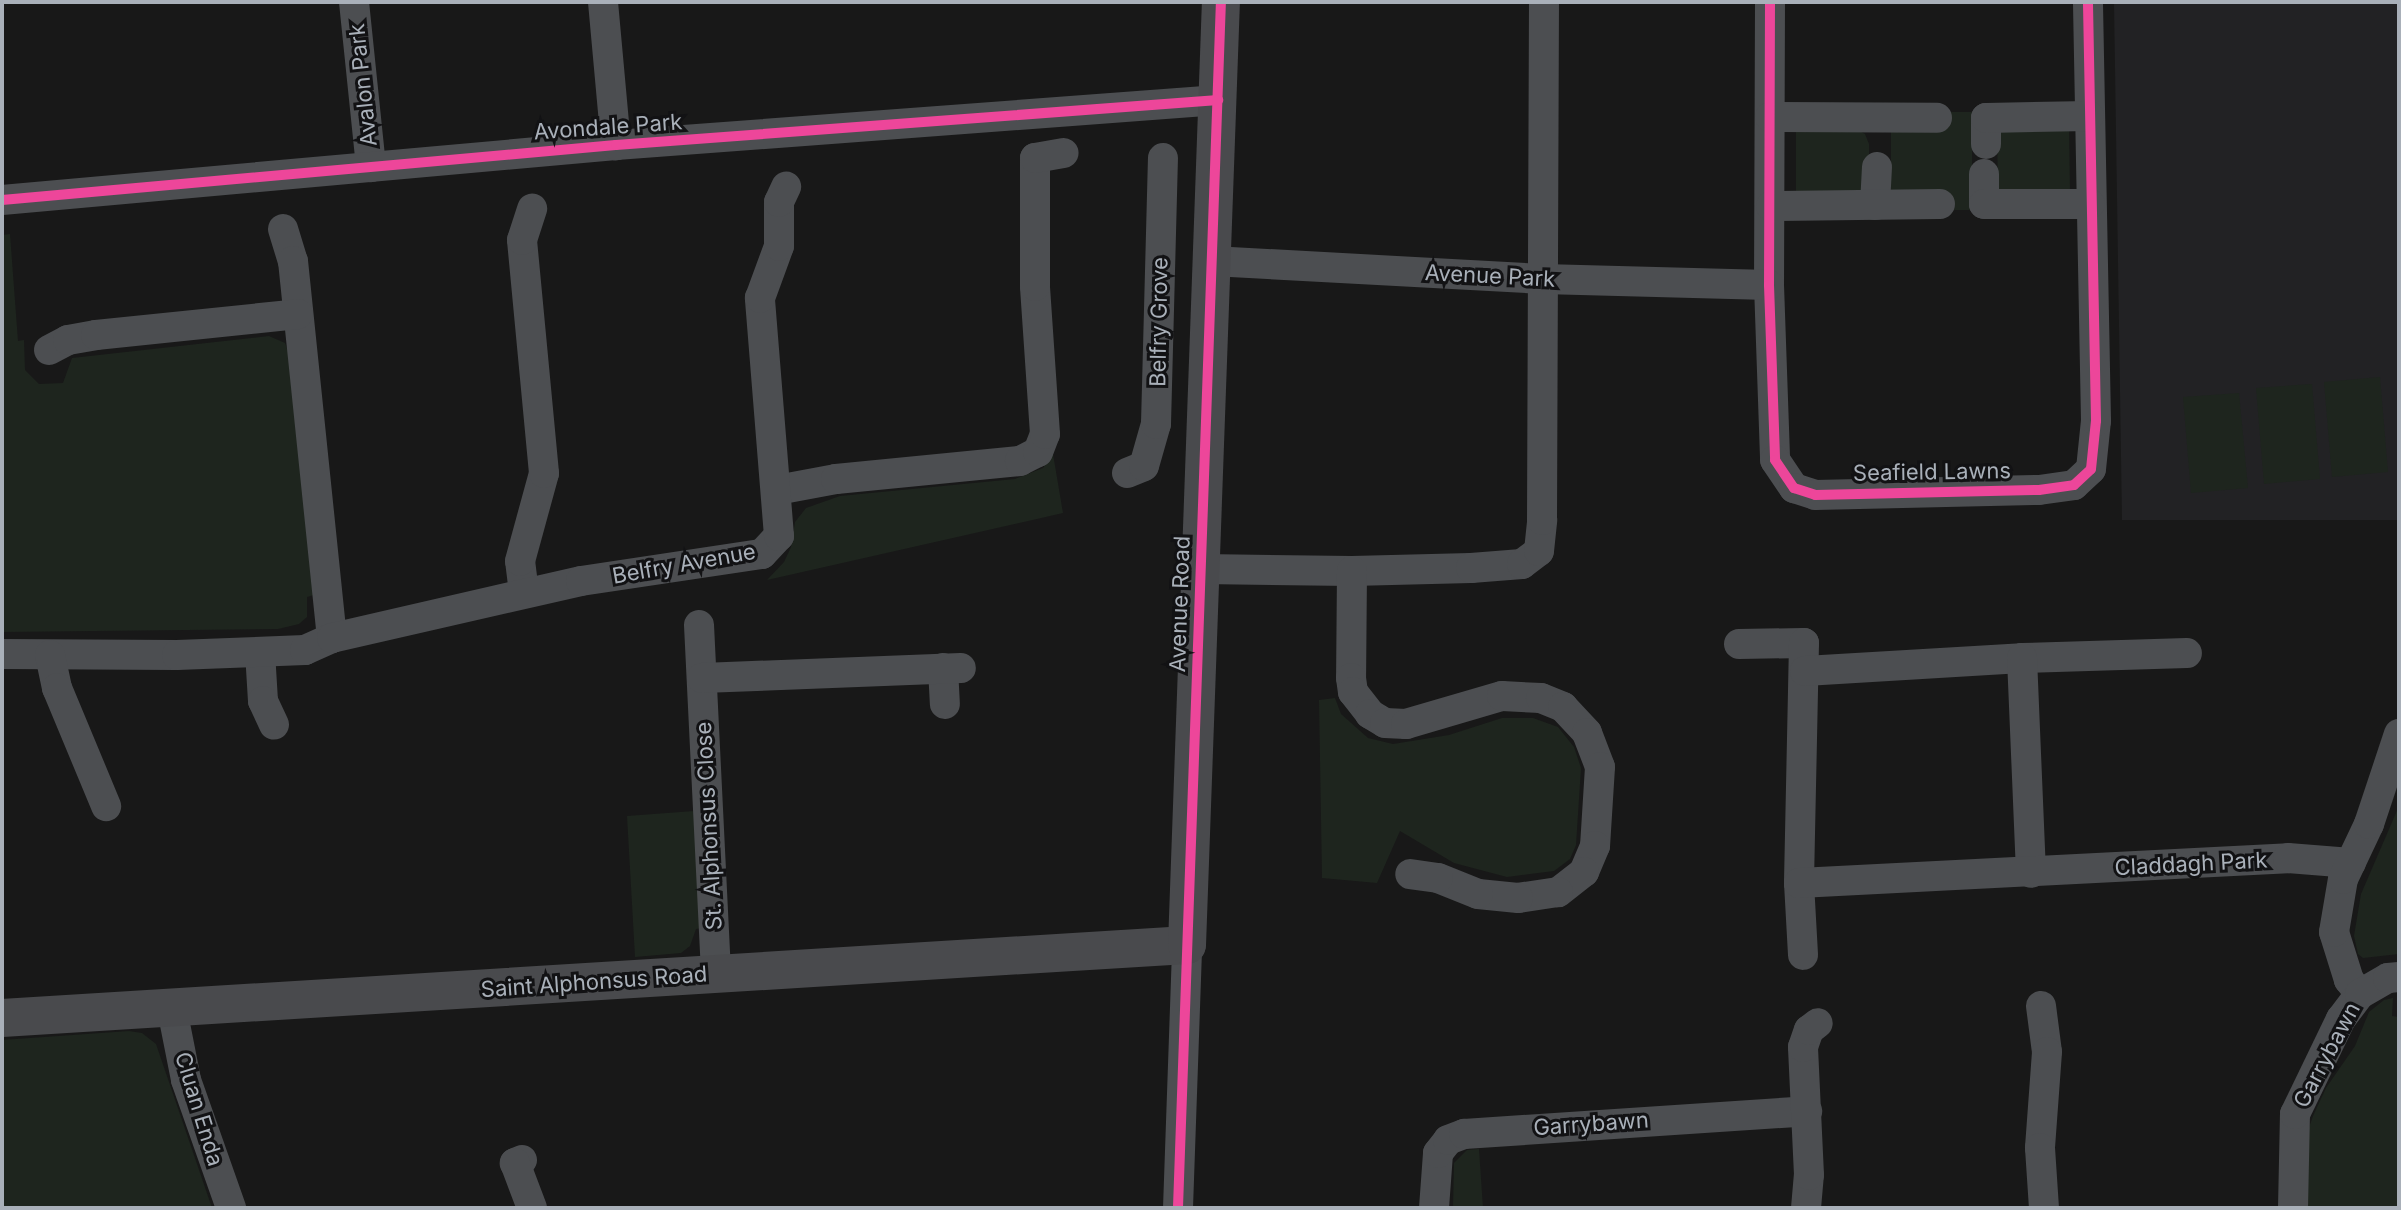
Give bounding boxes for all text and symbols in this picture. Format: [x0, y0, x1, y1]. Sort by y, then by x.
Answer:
street label: Avalon Park [343, 22, 383, 148]
street label: Avondale Park [533, 109, 683, 145]
street label: Belfry Grove [1145, 257, 1173, 387]
street label: Avenue Park [1424, 259, 1556, 293]
street label: Seafield Lawns [1853, 457, 2011, 487]
street label: Avenue Road [1164, 535, 1196, 673]
street label: Belfry Avenue [610, 538, 758, 590]
street label: St. Alphonsus Close [690, 721, 728, 931]
street label: Claddagh Park [2114, 847, 2268, 881]
street label: Saint Alphonsus Road [480, 961, 708, 1003]
street label: Garrybawn [2288, 998, 2366, 1112]
street label: Cluan Enda [169, 1049, 229, 1169]
street label: Garrybawn [1532, 1107, 1650, 1141]

